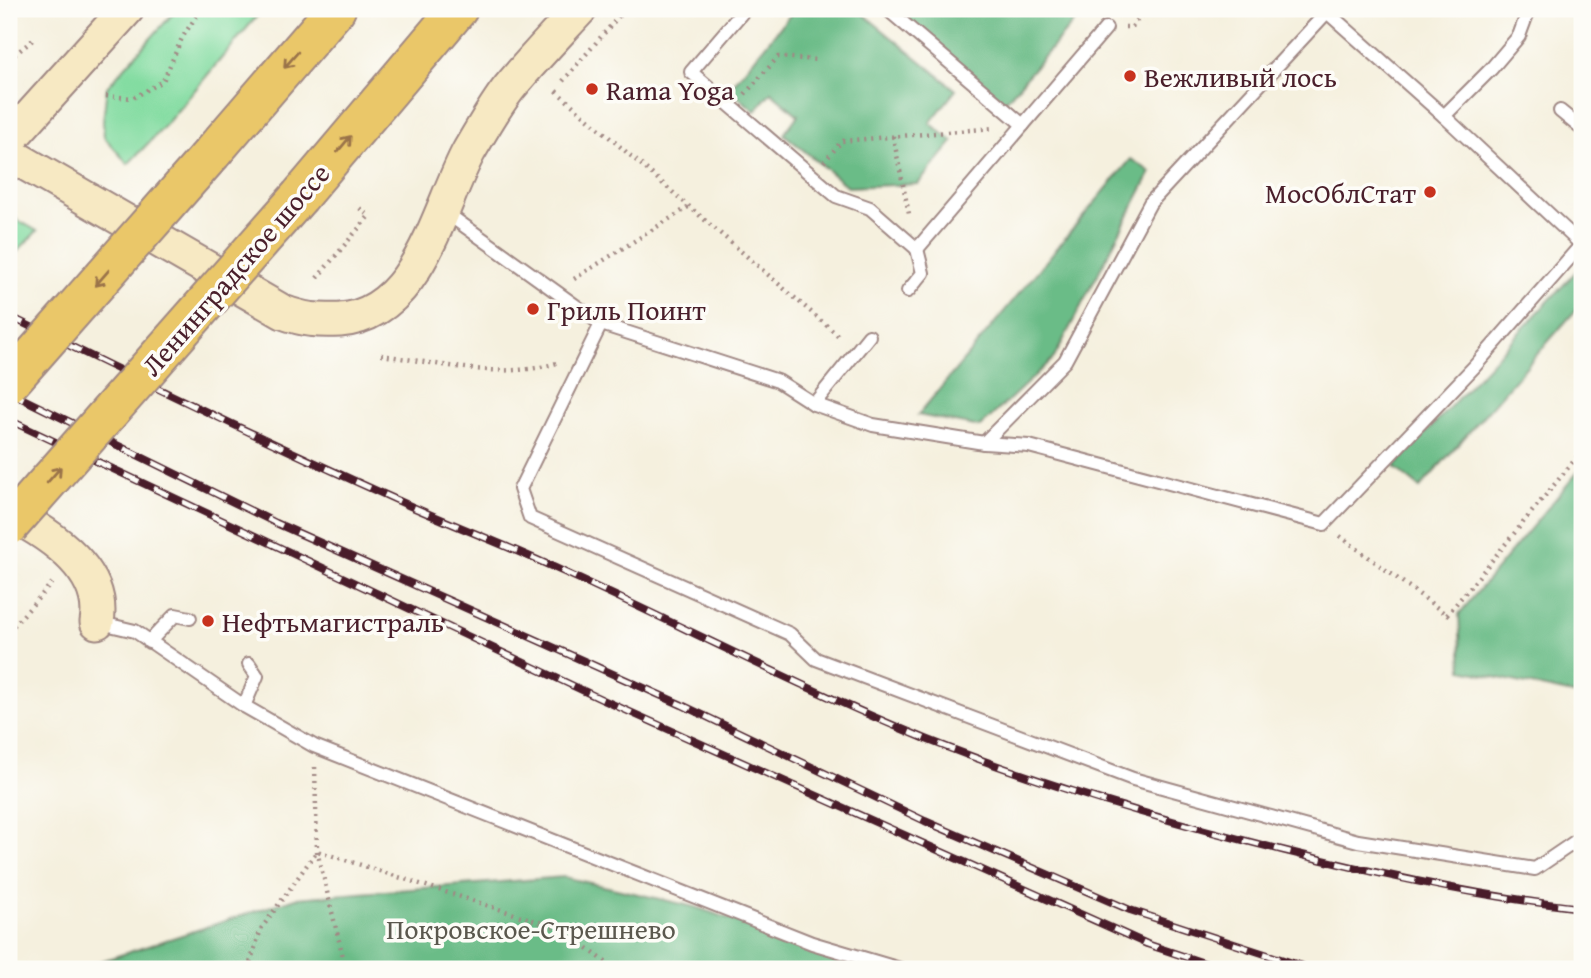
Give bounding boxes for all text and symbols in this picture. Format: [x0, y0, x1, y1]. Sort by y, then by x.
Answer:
one-way arrow [283, 51, 299, 69]
place label: Вежливый лось [1144, 56, 1337, 97]
marker: Вежливый лось [1122, 68, 1138, 84]
place label: Rama Yoga [606, 69, 735, 110]
marker: Rama Yoga [584, 81, 600, 97]
one-way arrow [336, 136, 352, 154]
street label: Ленинградское шоссе [131, 154, 339, 384]
place label: МосОблСтат [1265, 172, 1416, 213]
marker: МосОблСтат [1422, 184, 1438, 200]
one-way arrow [94, 269, 110, 287]
place label: Гриль Поинт [547, 289, 706, 330]
marker: Гриль Поинт [525, 301, 541, 317]
one-way arrow [46, 466, 62, 484]
place label: Нефтьмагистраль [222, 601, 444, 642]
marker: Нефтьмагистраль [200, 613, 216, 629]
park label: Покровское-Стрешнево [386, 908, 676, 949]

